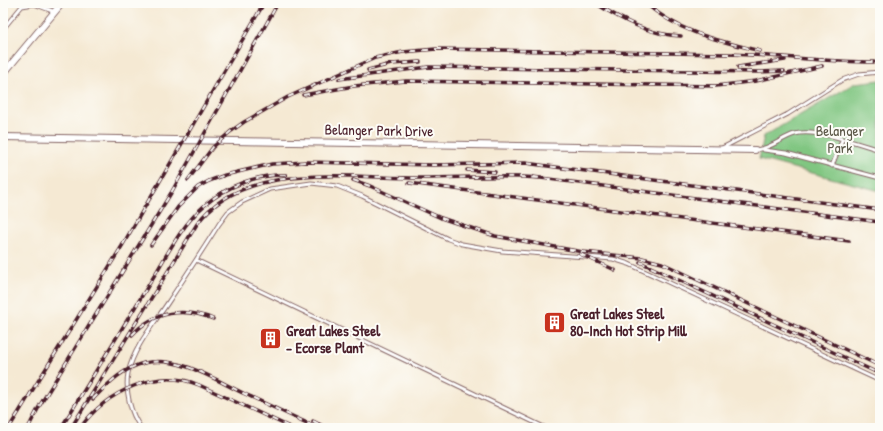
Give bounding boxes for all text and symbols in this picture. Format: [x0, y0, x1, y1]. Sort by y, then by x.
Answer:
street label: Belanger Park Drive [324, 119, 434, 141]
park label: Belanger Park [816, 120, 865, 158]
place label: Great Lakes Steel 80-Inch Hot Strip Mill [570, 303, 687, 342]
building icon: Great Lakes Steel 80-Inch Hot Strip Mill [542, 309, 568, 335]
place label: Great Lakes Steel - Ecorse Plant [286, 320, 381, 358]
building icon: Great Lakes Steel - Ecorse Plant [258, 326, 284, 352]

